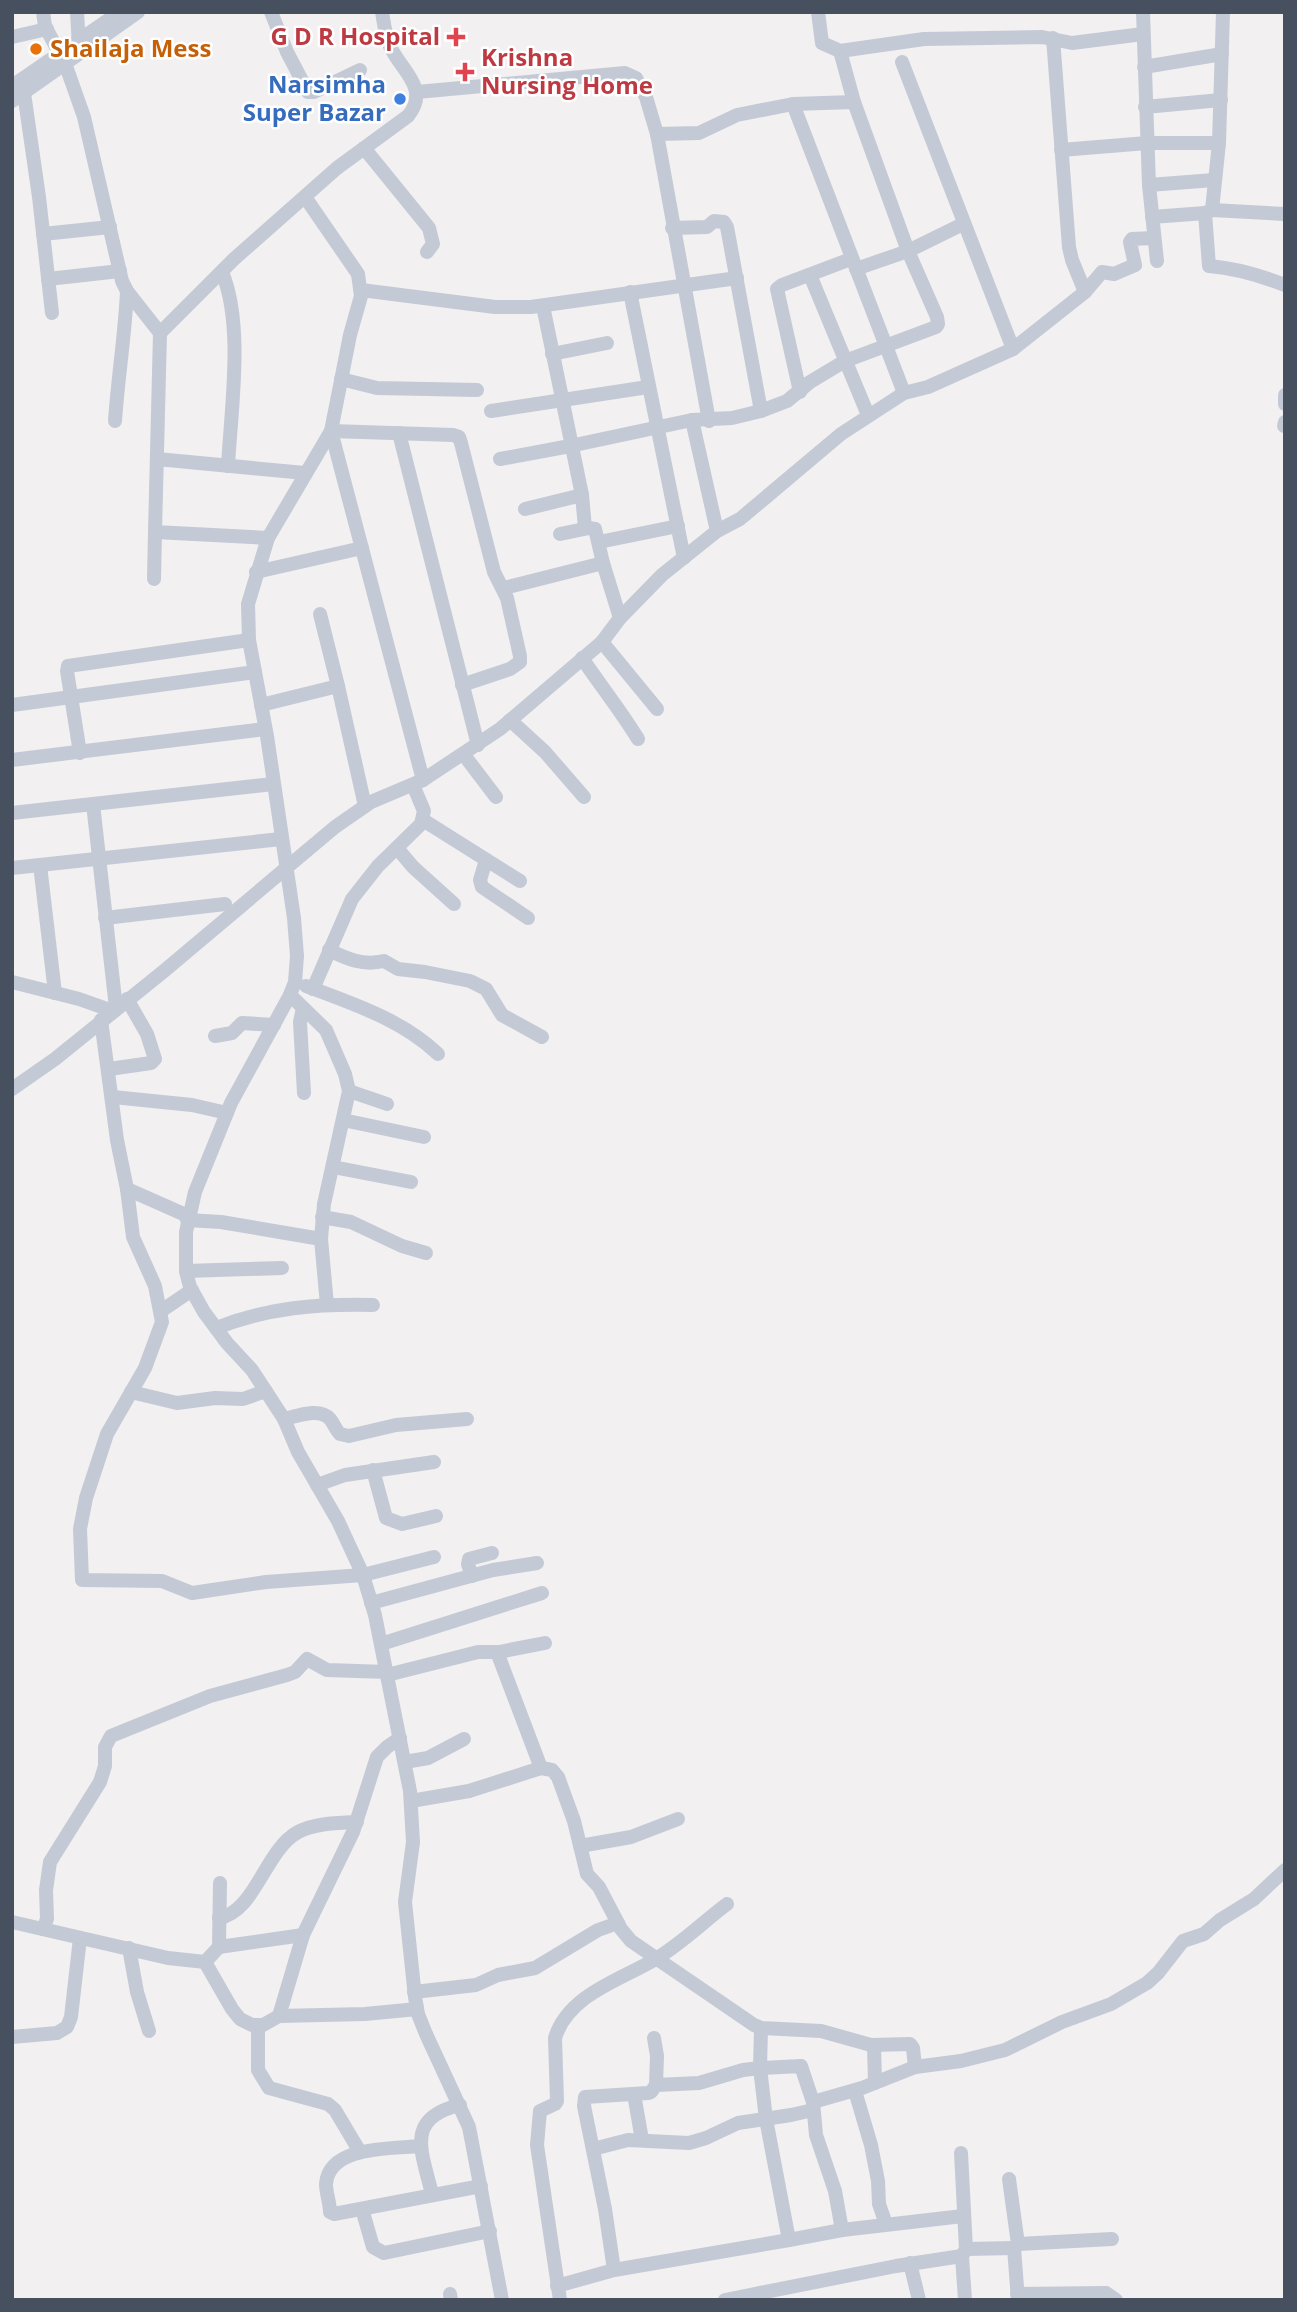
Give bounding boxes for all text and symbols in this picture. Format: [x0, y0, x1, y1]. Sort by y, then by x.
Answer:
place label: G D R Hospital [270, 19, 440, 52]
marker: G D R Hospital [446, 27, 466, 47]
place label: Shailaja Mess [50, 31, 211, 64]
place label: Krishna Nursing Home [481, 40, 653, 101]
marker: Shailaja Mess [28, 41, 44, 57]
marker: Krishna Nursing Home [455, 62, 475, 82]
place label: Narsimha Super Bazar [243, 67, 386, 128]
marker: Narsimha Super Bazar [392, 91, 408, 107]

